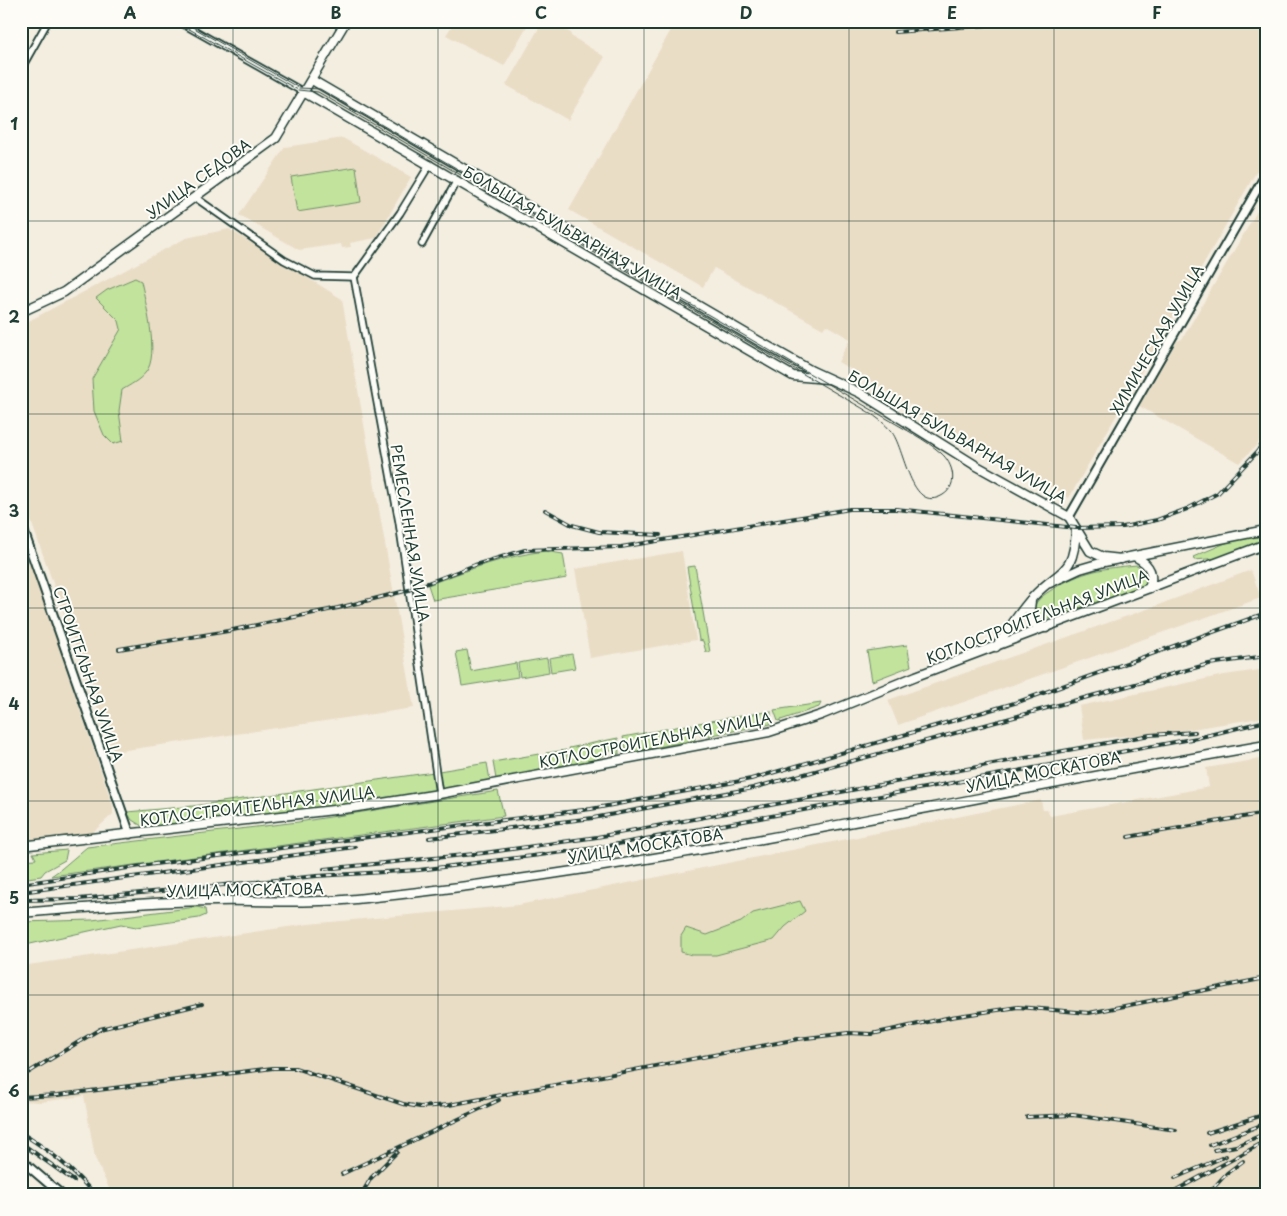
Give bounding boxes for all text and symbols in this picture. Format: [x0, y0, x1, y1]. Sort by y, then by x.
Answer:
text: A [124, 0, 137, 24]
text: B [331, 0, 342, 24]
text: C [535, 0, 547, 24]
text: D [740, 0, 752, 24]
text: E [947, 0, 957, 24]
text: F [1152, 0, 1162, 24]
text: 1 [10, 111, 18, 135]
street label: УЛИЦА СЕДОВА [141, 132, 255, 224]
street label: БОЛЬШАЯ БУЛЬВАРНАЯ УЛИЦА [459, 160, 687, 304]
street label: ХИМИЧЕСКАЯ УЛИЦА [1103, 259, 1209, 419]
text: 2 [8, 304, 20, 328]
street label: БОЛЬШАЯ БУЛЬВАРНАЯ УЛИЦА [844, 364, 1072, 508]
street label: РЕМЕСЛЕННАЯ УЛИЦА [386, 442, 436, 624]
text: 3 [9, 498, 19, 522]
street label: КОТЛОСТРОИТЕЛЬНАЯ УЛИЦА [922, 563, 1152, 669]
street label: СТРОИТЕЛЬНАЯ УЛИЦА [48, 583, 130, 765]
text: 4 [9, 691, 20, 715]
street label: КОТЛОСТРОИТЕЛЬНАЯ УЛИЦА [536, 705, 774, 773]
street label: УЛИЦА МОСКАТОВА [964, 745, 1123, 797]
street label: КОТЛОСТРОИТЕЛЬНАЯ УЛИЦА [138, 779, 376, 831]
street label: УЛИЦА МОСКАТОВА [565, 821, 725, 869]
street label: УЛИЦА МОСКАТОВА [166, 876, 324, 902]
text: 5 [9, 885, 19, 909]
text: 6 [8, 1078, 20, 1102]

